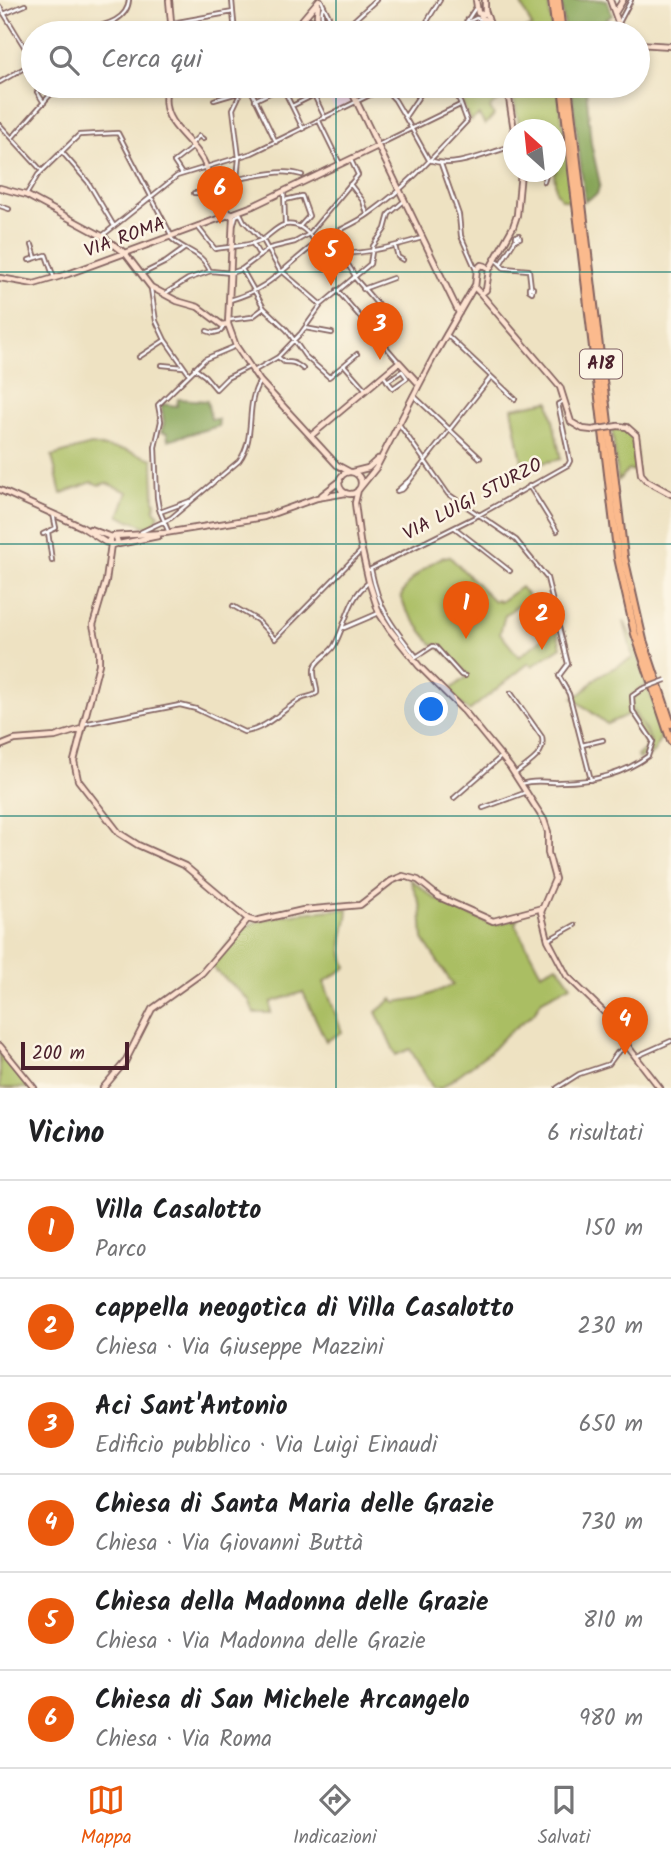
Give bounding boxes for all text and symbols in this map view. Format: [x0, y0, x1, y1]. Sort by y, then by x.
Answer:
search box [21, 21, 650, 98]
text: Cerca qui [101, 39, 202, 81]
icon: search [45, 41, 83, 79]
north arrow [503, 119, 566, 182]
pin: 6 [197, 166, 243, 224]
street label: VIA ROMA [80, 209, 170, 267]
pin: 5 [308, 228, 354, 286]
pin: 3 [357, 302, 403, 360]
road number: A18 [580, 350, 622, 378]
street label: VIA LUIGI STURZO [398, 450, 548, 549]
pin: 1 [443, 581, 489, 639]
pin: 2 [519, 592, 565, 650]
your location [414, 692, 448, 726]
pin: 4 [602, 997, 648, 1055]
scale bar [21, 1039, 130, 1071]
text: 200 m [32, 1039, 85, 1069]
text: Vicino [28, 1110, 105, 1158]
text: 6 risultati [547, 1116, 643, 1152]
text: Villa Casalotto [95, 1190, 261, 1232]
text: 1 [48, 1211, 54, 1247]
text: 150 m [584, 1211, 643, 1247]
text: Parco [95, 1232, 147, 1268]
text: cappella neogotica di Villa Casalotto [95, 1288, 514, 1330]
text: 2 [44, 1309, 58, 1345]
text: 230 m [577, 1309, 643, 1345]
text: Chiesa · Via Giuseppe Mazzini [95, 1330, 384, 1366]
text: Aci Sant'Antonio [95, 1386, 288, 1428]
text: 3 [45, 1407, 57, 1443]
text: 650 m [579, 1407, 643, 1443]
text: Edificio pubblico · Via Luigi Einaudi [95, 1428, 437, 1464]
text: Chiesa di Santa Maria delle Grazie [95, 1484, 494, 1526]
text: 4 [45, 1505, 57, 1541]
text: 730 m [580, 1505, 643, 1541]
text: Chiesa · Via Giovanni Buttà [95, 1526, 363, 1562]
text: Chiesa della Madonna delle Grazie [95, 1582, 489, 1624]
text: 5 [45, 1603, 57, 1639]
text: 810 m [583, 1603, 643, 1639]
text: Chiesa · Via Madonna delle Grazie [95, 1624, 426, 1660]
text: Chiesa di San Michele Arcangelo [95, 1680, 470, 1722]
text: 6 [45, 1701, 57, 1737]
text: 980 m [579, 1701, 643, 1737]
text: Chiesa · Via Roma [95, 1722, 272, 1758]
tab: Mappa [81, 1781, 132, 1853]
tab: Indicazioni [293, 1781, 377, 1853]
tab: Salvati [538, 1781, 590, 1853]

